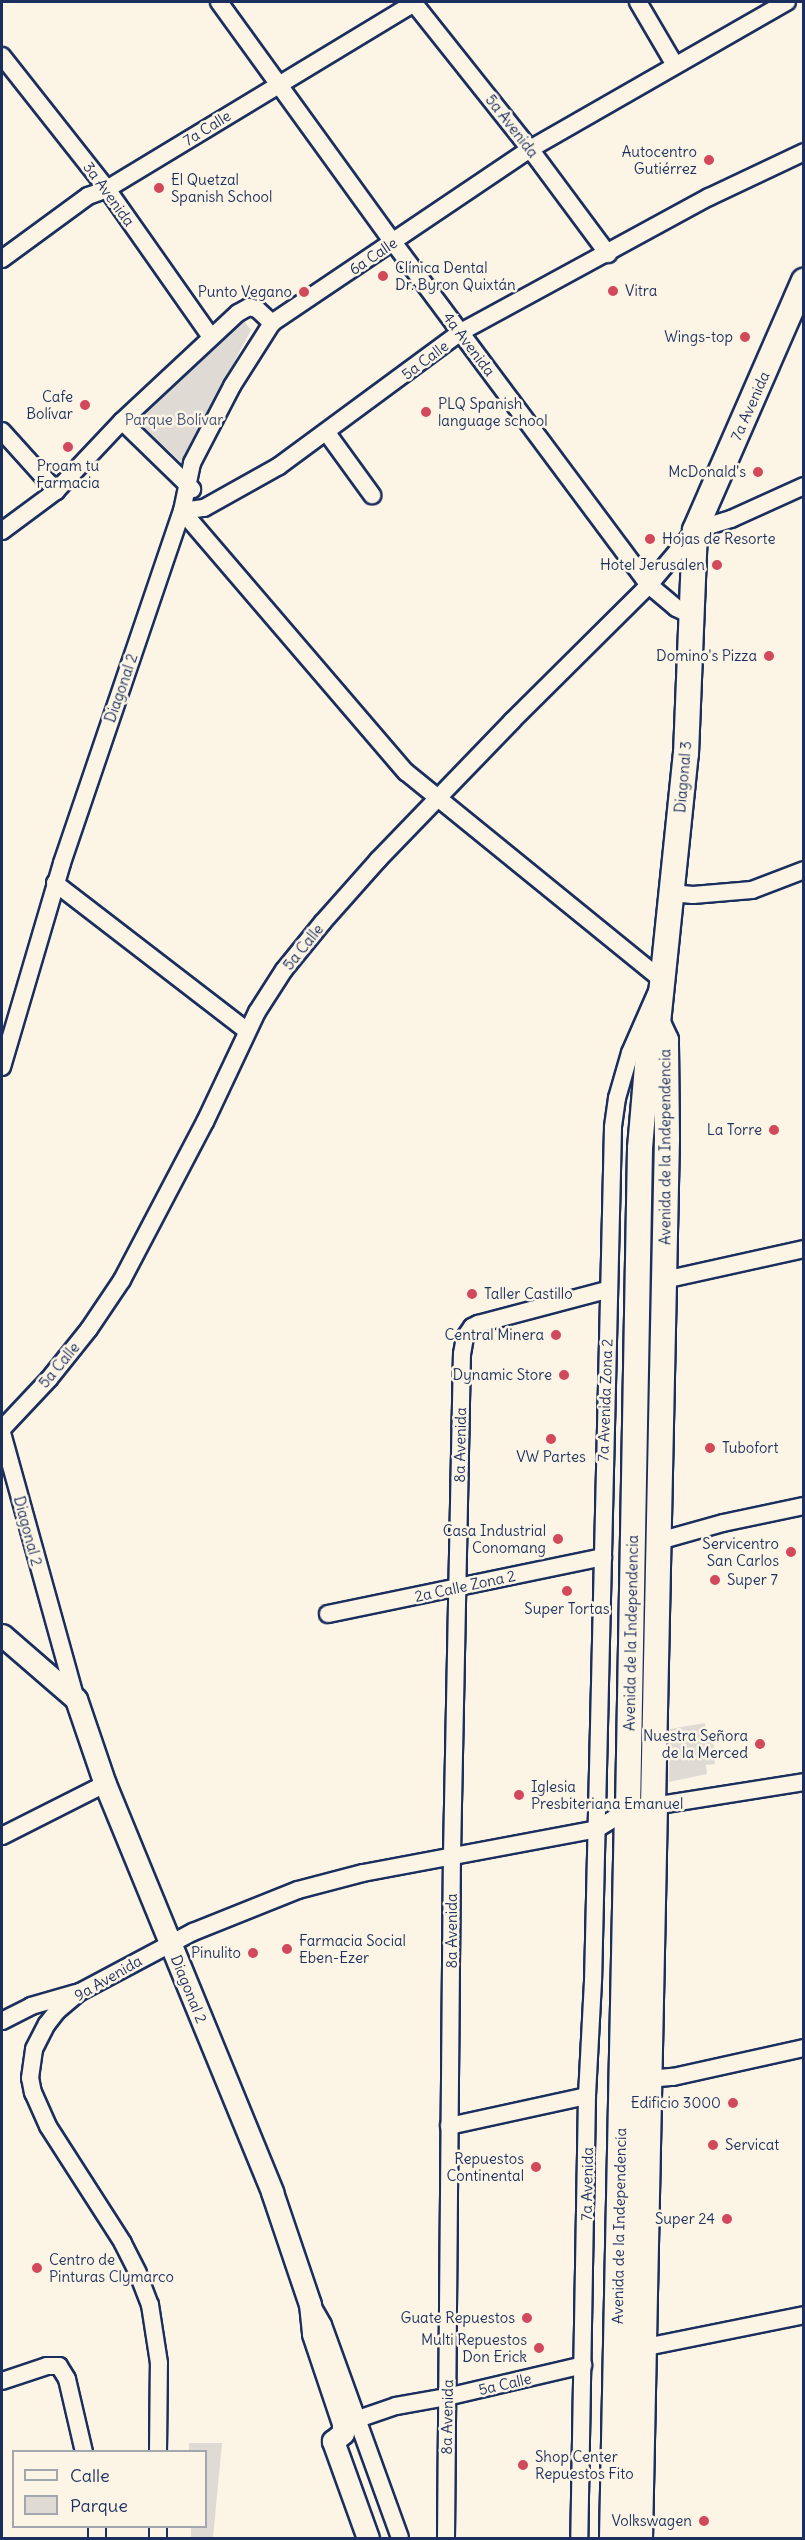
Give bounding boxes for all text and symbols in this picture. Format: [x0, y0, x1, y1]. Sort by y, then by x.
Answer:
street label: 5a Avenida [482, 91, 542, 161]
street label: 7a Calle [180, 106, 234, 150]
place label: Autocentro Gutiérrez [622, 142, 697, 177]
marker: Autocentro Gutiérrez [702, 153, 716, 167]
street label: 3a Avenida [80, 158, 138, 230]
place label: El Quetzal Spanish School [171, 170, 272, 205]
marker: El Quetzal Spanish School [152, 181, 166, 195]
street label: 6a Calle [346, 233, 400, 279]
place label: Clínica Dental Dr. Byron Quixtán [395, 258, 516, 293]
marker: Clínica Dental Dr. Byron Quixtán [376, 269, 390, 283]
place label: Vitra [625, 282, 657, 300]
place label: Punto Vegano [198, 283, 292, 301]
marker: Vitra [606, 284, 620, 298]
marker: Punto Vegano [297, 285, 311, 299]
street label: 4a Avenida [439, 309, 499, 379]
place label: Wings-top [664, 328, 733, 346]
marker: Wings-top [738, 330, 752, 344]
street label: 5a Calle [398, 337, 452, 383]
street label: 7a Avenida [727, 369, 773, 443]
place label: Cafe Bolívar [26, 387, 73, 422]
place label: PLQ Spanish language school [438, 394, 548, 429]
marker: Cafe Bolívar [78, 398, 92, 412]
marker: PLQ Spanish language school [419, 405, 433, 419]
park label: Parque Bolívar [125, 411, 223, 429]
marker: Proam tu Farmacia [61, 440, 75, 454]
place label: Proam tu Farmacia [36, 456, 100, 491]
place label: McDonald's [668, 463, 746, 481]
marker: McDonald's [751, 465, 765, 479]
place label: Hojas de Resorte [662, 530, 776, 548]
marker: Hojas de Resorte [643, 532, 657, 546]
place label: Hotel Jerusalen [600, 556, 705, 574]
marker: Hotel Jerusalen [710, 558, 724, 572]
place label: Domino's Pizza [656, 647, 757, 665]
marker: Domino's Pizza [762, 649, 776, 663]
street label: Diagonal 2 [101, 651, 141, 725]
street label: Diagonal 3 [671, 740, 695, 814]
street label: 5a Calle [279, 920, 327, 974]
street label: Avenida de la Independencia [656, 1049, 674, 1245]
place label: La Torre [707, 1121, 762, 1139]
marker: La Torre [767, 1123, 781, 1137]
place label: Taller Castillo [484, 1285, 573, 1303]
marker: Taller Castillo [465, 1287, 479, 1301]
place label: Central Minera [445, 1326, 544, 1344]
marker: Central Minera [549, 1328, 563, 1342]
street label: 7a Avenida Zona 2 [594, 1338, 616, 1462]
street label: 5a Calle [35, 1339, 83, 1391]
place label: Dynamic Store [453, 1366, 552, 1384]
marker: Dynamic Store [557, 1368, 571, 1382]
street label: 8a Avenida [450, 1407, 470, 1483]
marker: VW Partes [544, 1432, 558, 1446]
place label: Tubofort [722, 1439, 779, 1457]
marker: Tubofort [703, 1441, 717, 1455]
place label: VW Partes [516, 1448, 586, 1466]
street label: Diagonal 2 [10, 1494, 46, 1568]
place label: Casa Industrial Conomang [443, 1521, 546, 1556]
marker: Casa Industrial Conomang [551, 1532, 565, 1546]
place label: Servicentro San Carlos [702, 1534, 779, 1569]
street label: Avenida de la Independencia [620, 1535, 642, 1731]
marker: Servicentro San Carlos [784, 1545, 798, 1559]
street label: 2a Calle Zona 2 [413, 1567, 517, 1605]
place label: Super 7 [727, 1571, 778, 1589]
marker: Super 7 [708, 1573, 722, 1587]
marker: Super Tortas [560, 1584, 574, 1598]
place label: Super Tortas [524, 1600, 610, 1618]
place label: Nuestra Señora de la Merced [643, 1726, 748, 1761]
marker: Nuestra Señora de la Merced [753, 1737, 767, 1751]
place label: Iglesia Presbiteriana Emanuel [531, 1777, 683, 1812]
marker: Iglesia Presbiteriana Emanuel [512, 1788, 526, 1802]
street label: 8a Avenida [443, 1893, 461, 1969]
place label: Farmacia Social Eben-Ezer [299, 1931, 406, 1966]
marker: Farmacia Social Eben-Ezer [280, 1942, 294, 1956]
place label: Pinulito [191, 1944, 241, 1962]
marker: Pinulito [246, 1946, 260, 1960]
street label: 9a Avenida [71, 1951, 145, 2005]
street label: Diagonal 2 [167, 1952, 211, 2026]
place label: Edificio 3000 [631, 2094, 721, 2112]
marker: Edificio 3000 [726, 2096, 740, 2110]
street label: Avenida de la Independencia [608, 2128, 630, 2324]
place label: Servicat [725, 2136, 779, 2154]
marker: Servicat [706, 2138, 720, 2152]
street label: 7a Avenida [577, 2147, 597, 2221]
place label: Repuestos Continental [447, 2149, 524, 2184]
marker: Repuestos Continental [529, 2160, 543, 2174]
place label: Super 24 [655, 2210, 715, 2228]
marker: Super 24 [720, 2212, 734, 2226]
place label: Centro de Pinturas Clymarco [49, 2250, 174, 2285]
marker: Centro de Pinturas Clymarco [30, 2261, 44, 2275]
place label: Guate Repuestos [401, 2309, 515, 2327]
marker: Guate Repuestos [520, 2311, 534, 2325]
place label: Multi Repuestos Don Erick [421, 2330, 527, 2365]
marker: Multi Repuestos Don Erick [532, 2341, 546, 2355]
street label: 5a Calle [477, 2369, 533, 2399]
street label: 8a Avenida [437, 2379, 457, 2455]
place label: Shop Center Repuestos Fito [535, 2447, 634, 2482]
legend [12, 2450, 207, 2528]
marker: Shop Center Repuestos Fito [516, 2458, 530, 2472]
text: Calle [70, 2464, 110, 2487]
text: Parque [70, 2494, 128, 2517]
place label: Volkswagen [612, 2512, 692, 2530]
marker: Volkswagen [697, 2514, 711, 2528]

